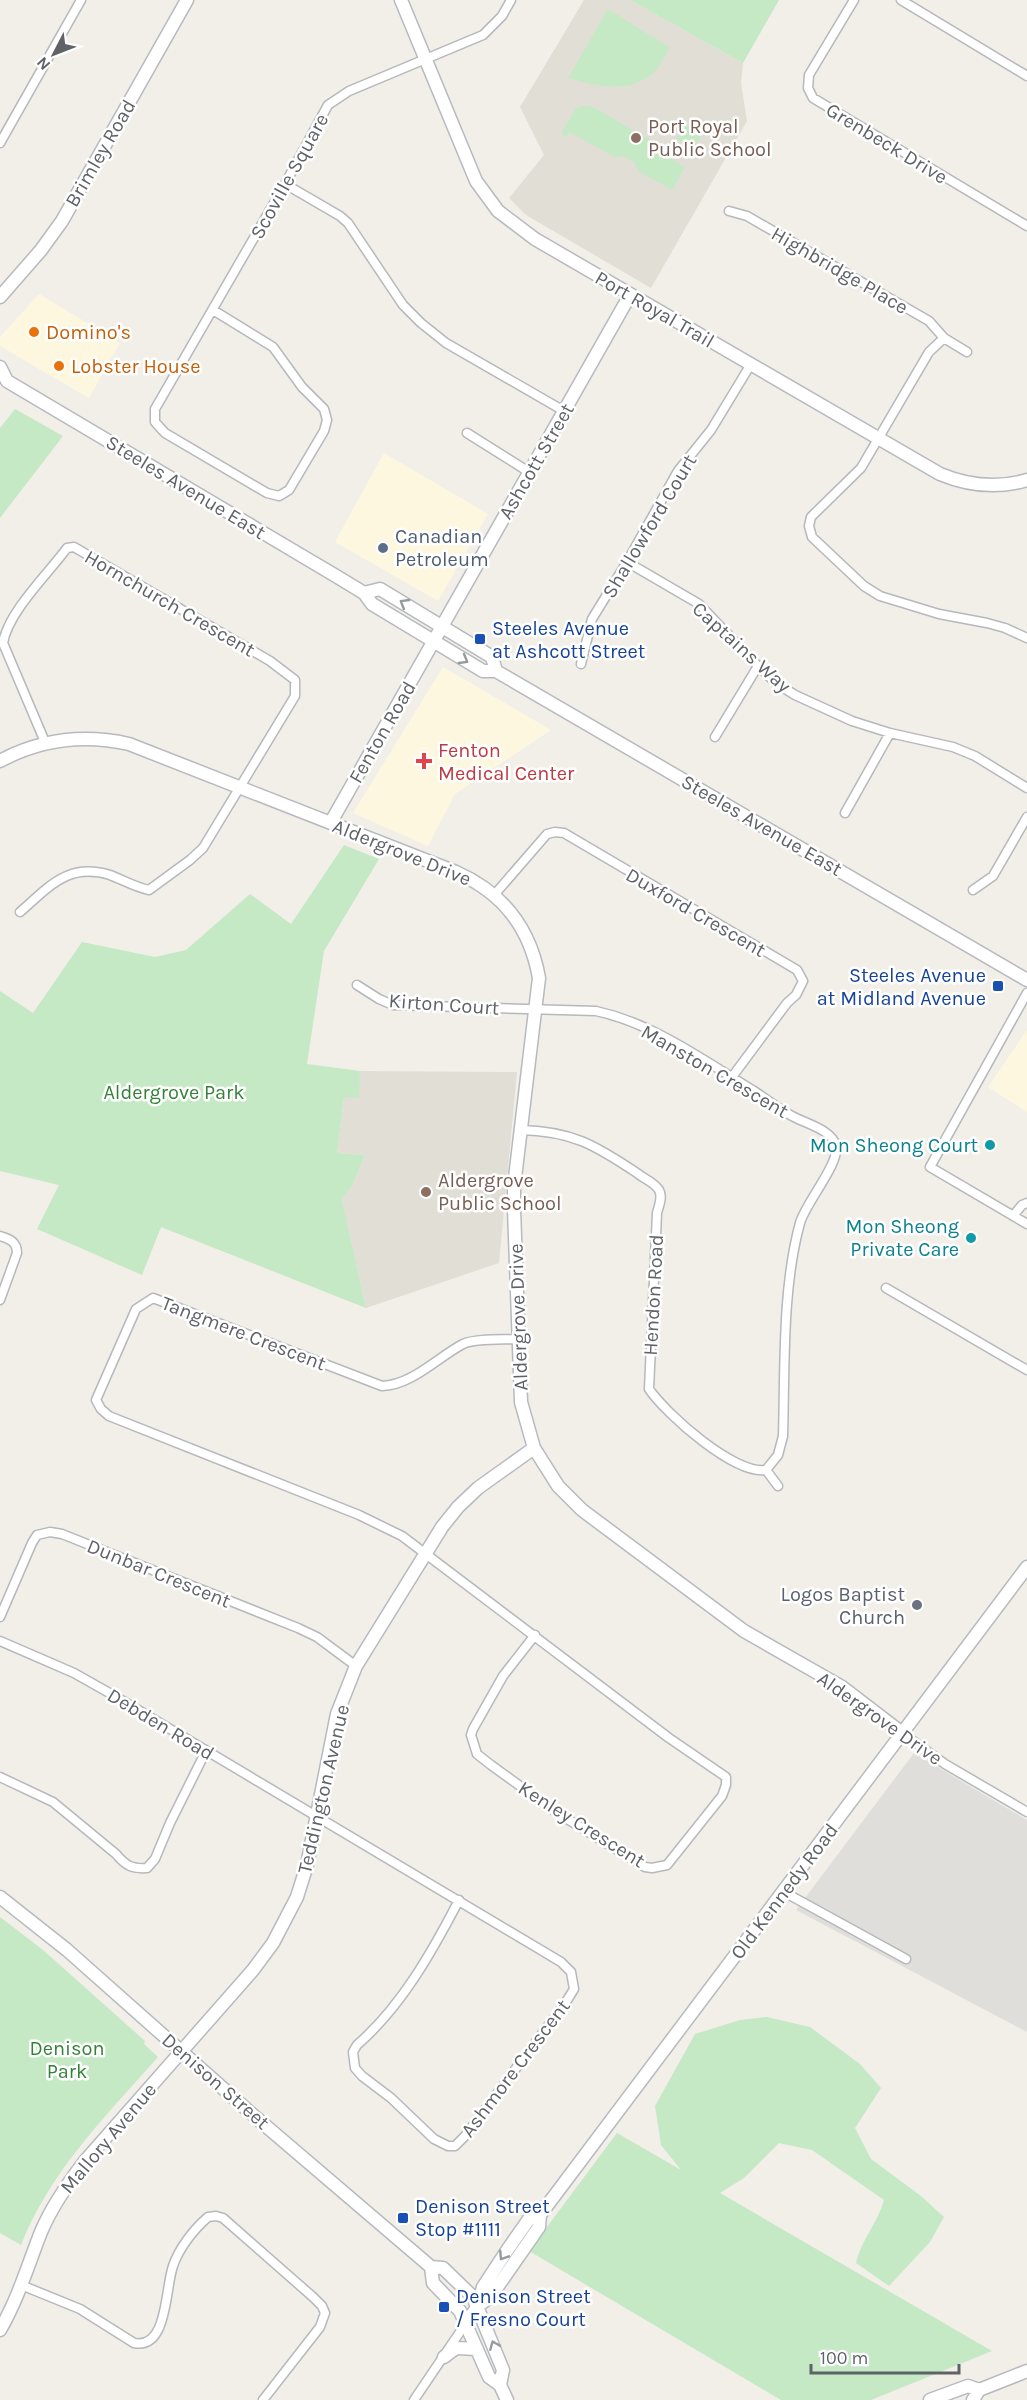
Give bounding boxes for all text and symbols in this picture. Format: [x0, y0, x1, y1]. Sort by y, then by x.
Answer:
north arrow [24, 24, 84, 84]
text: N [32, 53, 54, 74]
street label: Brimley Road [60, 95, 140, 211]
street label: Grenbeck Drive [822, 98, 952, 189]
street label: Scoville Square [245, 109, 333, 243]
place label: Port Royal Public School [648, 115, 772, 161]
marker: Port Royal Public School [629, 131, 643, 145]
street label: Highbridge Place [767, 222, 912, 319]
street label: Port Royal Trail [591, 266, 718, 353]
place label: Domino's [46, 321, 131, 344]
marker: Domino's [27, 325, 41, 339]
place label: Lobster House [71, 355, 201, 378]
marker: Lobster House [52, 359, 66, 373]
street label: Ashcott Street [494, 399, 579, 523]
street label: Steeles Avenue East [102, 431, 270, 544]
street label: Shallowford Court [597, 450, 702, 602]
place label: Canadian Petroleum [395, 525, 489, 571]
marker: Canadian Petroleum [376, 541, 390, 555]
street label: Hornchurch Crescent [80, 545, 259, 662]
street label: Captains Way [688, 597, 796, 698]
one-way arrow [400, 599, 410, 611]
place label: Steeles Avenue at Ashcott Street [492, 617, 646, 663]
marker: Steeles Avenue at Ashcott Street [473, 632, 487, 646]
one-way arrow [458, 652, 468, 664]
street label: Fenton Road [344, 677, 421, 787]
place label: Fenton Medical Center [438, 739, 575, 785]
marker: Fenton Medical Center [415, 752, 433, 770]
street label: Steeles Avenue East [677, 770, 847, 881]
street label: Aldergrove Drive [329, 814, 474, 891]
street label: Duxford Crescent [622, 863, 770, 962]
place label: Steeles Avenue at Midland Avenue [817, 964, 986, 1010]
marker: Steeles Avenue at Midland Avenue [991, 979, 1005, 993]
street label: Kirton Court [388, 989, 500, 1020]
street label: Manston Crescent [637, 1020, 793, 1123]
park label: Aldergrove Park [103, 1081, 245, 1104]
place label: Mon Sheong Court [810, 1134, 978, 1157]
marker: Mon Sheong Court [983, 1138, 997, 1152]
place label: Aldergrove Public School [438, 1169, 562, 1215]
marker: Aldergrove Public School [419, 1185, 433, 1199]
place label: Mon Sheong Private Care [846, 1215, 959, 1261]
marker: Mon Sheong Private Care [964, 1231, 978, 1245]
street label: Hendon Road [639, 1234, 668, 1356]
street label: Aldergrove Drive [504, 1243, 533, 1391]
street label: Tangmere Crescent [158, 1291, 330, 1376]
street label: Dunbar Crescent [84, 1534, 234, 1613]
place label: Logos Baptist Church [781, 1583, 905, 1629]
marker: Logos Baptist Church [910, 1598, 924, 1612]
street label: Aldergrove Drive [813, 1667, 947, 1770]
street label: Debden Road [103, 1684, 218, 1765]
street label: Teddington Avenue [293, 1702, 354, 1876]
street label: Kenley Crescent [514, 1776, 650, 1873]
street label: Old Kennedy Road [726, 1819, 843, 1964]
street label: Ashmore Crescent [456, 1995, 575, 2142]
street label: Denison Street [157, 2029, 274, 2135]
park label: Denison Park [29, 2037, 105, 2083]
street label: Mallory Avenue [55, 2078, 161, 2198]
place label: Denison Street Stop #1111 [415, 2195, 550, 2241]
marker: Denison Street Stop #1111 [396, 2211, 410, 2225]
one-way arrow [499, 2250, 511, 2260]
place label: Denison Street / Fresno Court [456, 2285, 591, 2331]
marker: Denison Street / Fresno Court [437, 2300, 451, 2314]
scale bar [811, 2337, 960, 2375]
one-way arrow [488, 2340, 501, 2351]
text: 100 m [820, 2347, 868, 2369]

